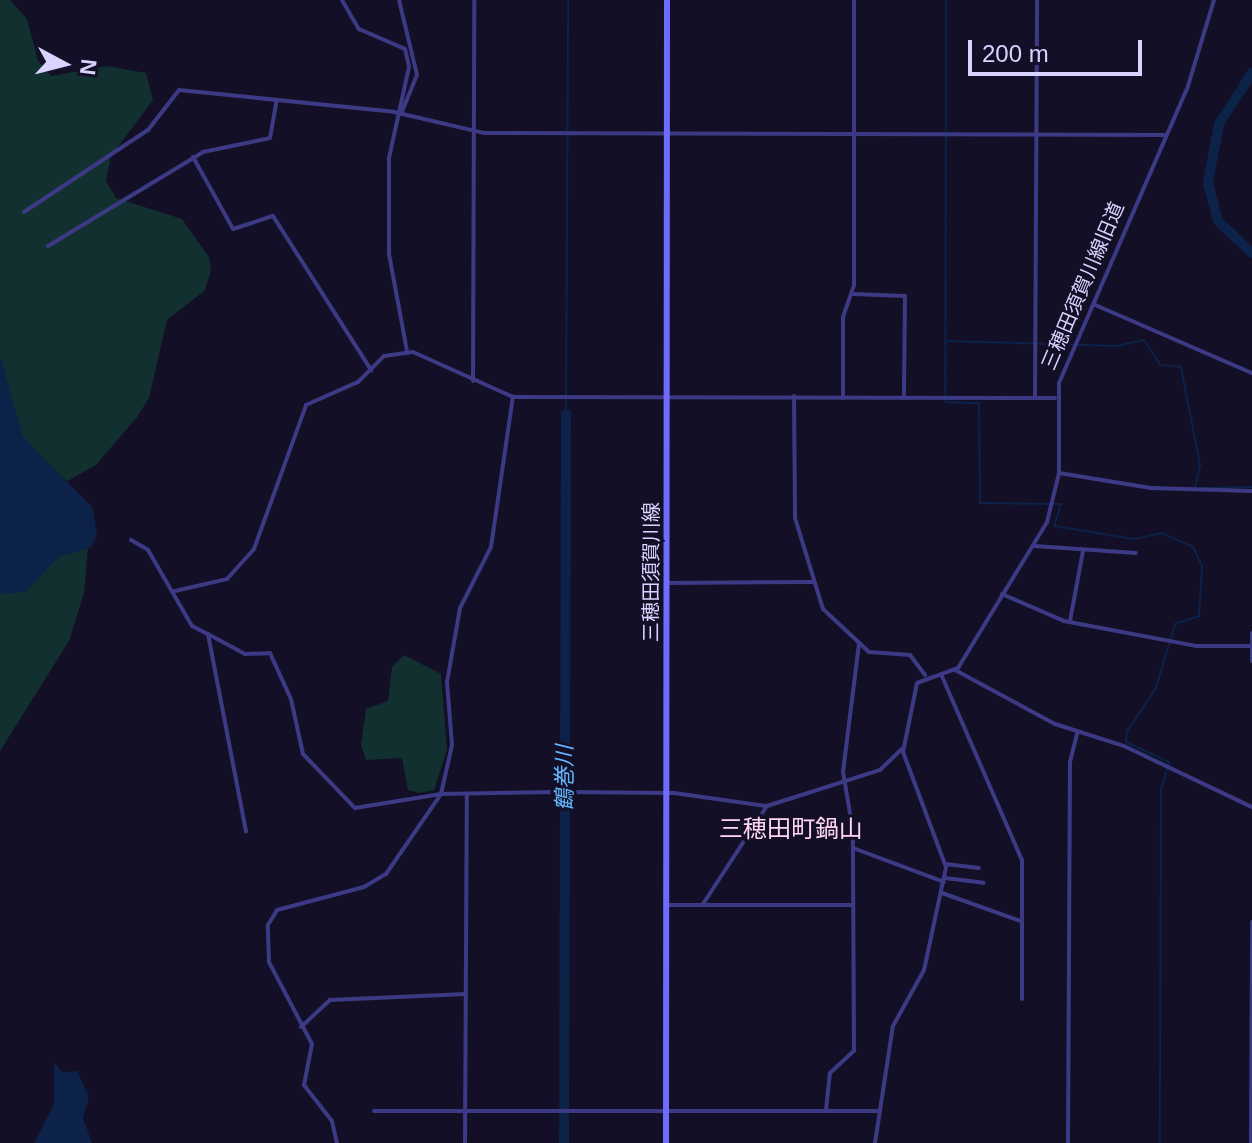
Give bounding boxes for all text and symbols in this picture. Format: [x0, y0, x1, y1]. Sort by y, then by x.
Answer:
north arrow [24, 24, 104, 104]
scale bar [972, 24, 1146, 74]
text: 200 m [982, 40, 1049, 67]
text: N [75, 58, 102, 76]
street label: 三穂田須賀川線旧道 [1037, 198, 1129, 374]
street label: 三穂田須賀川線 [639, 502, 663, 642]
water label: 鶴巻川 [552, 745, 578, 811]
district label: 三穂田町鍋山 [719, 815, 863, 843]

